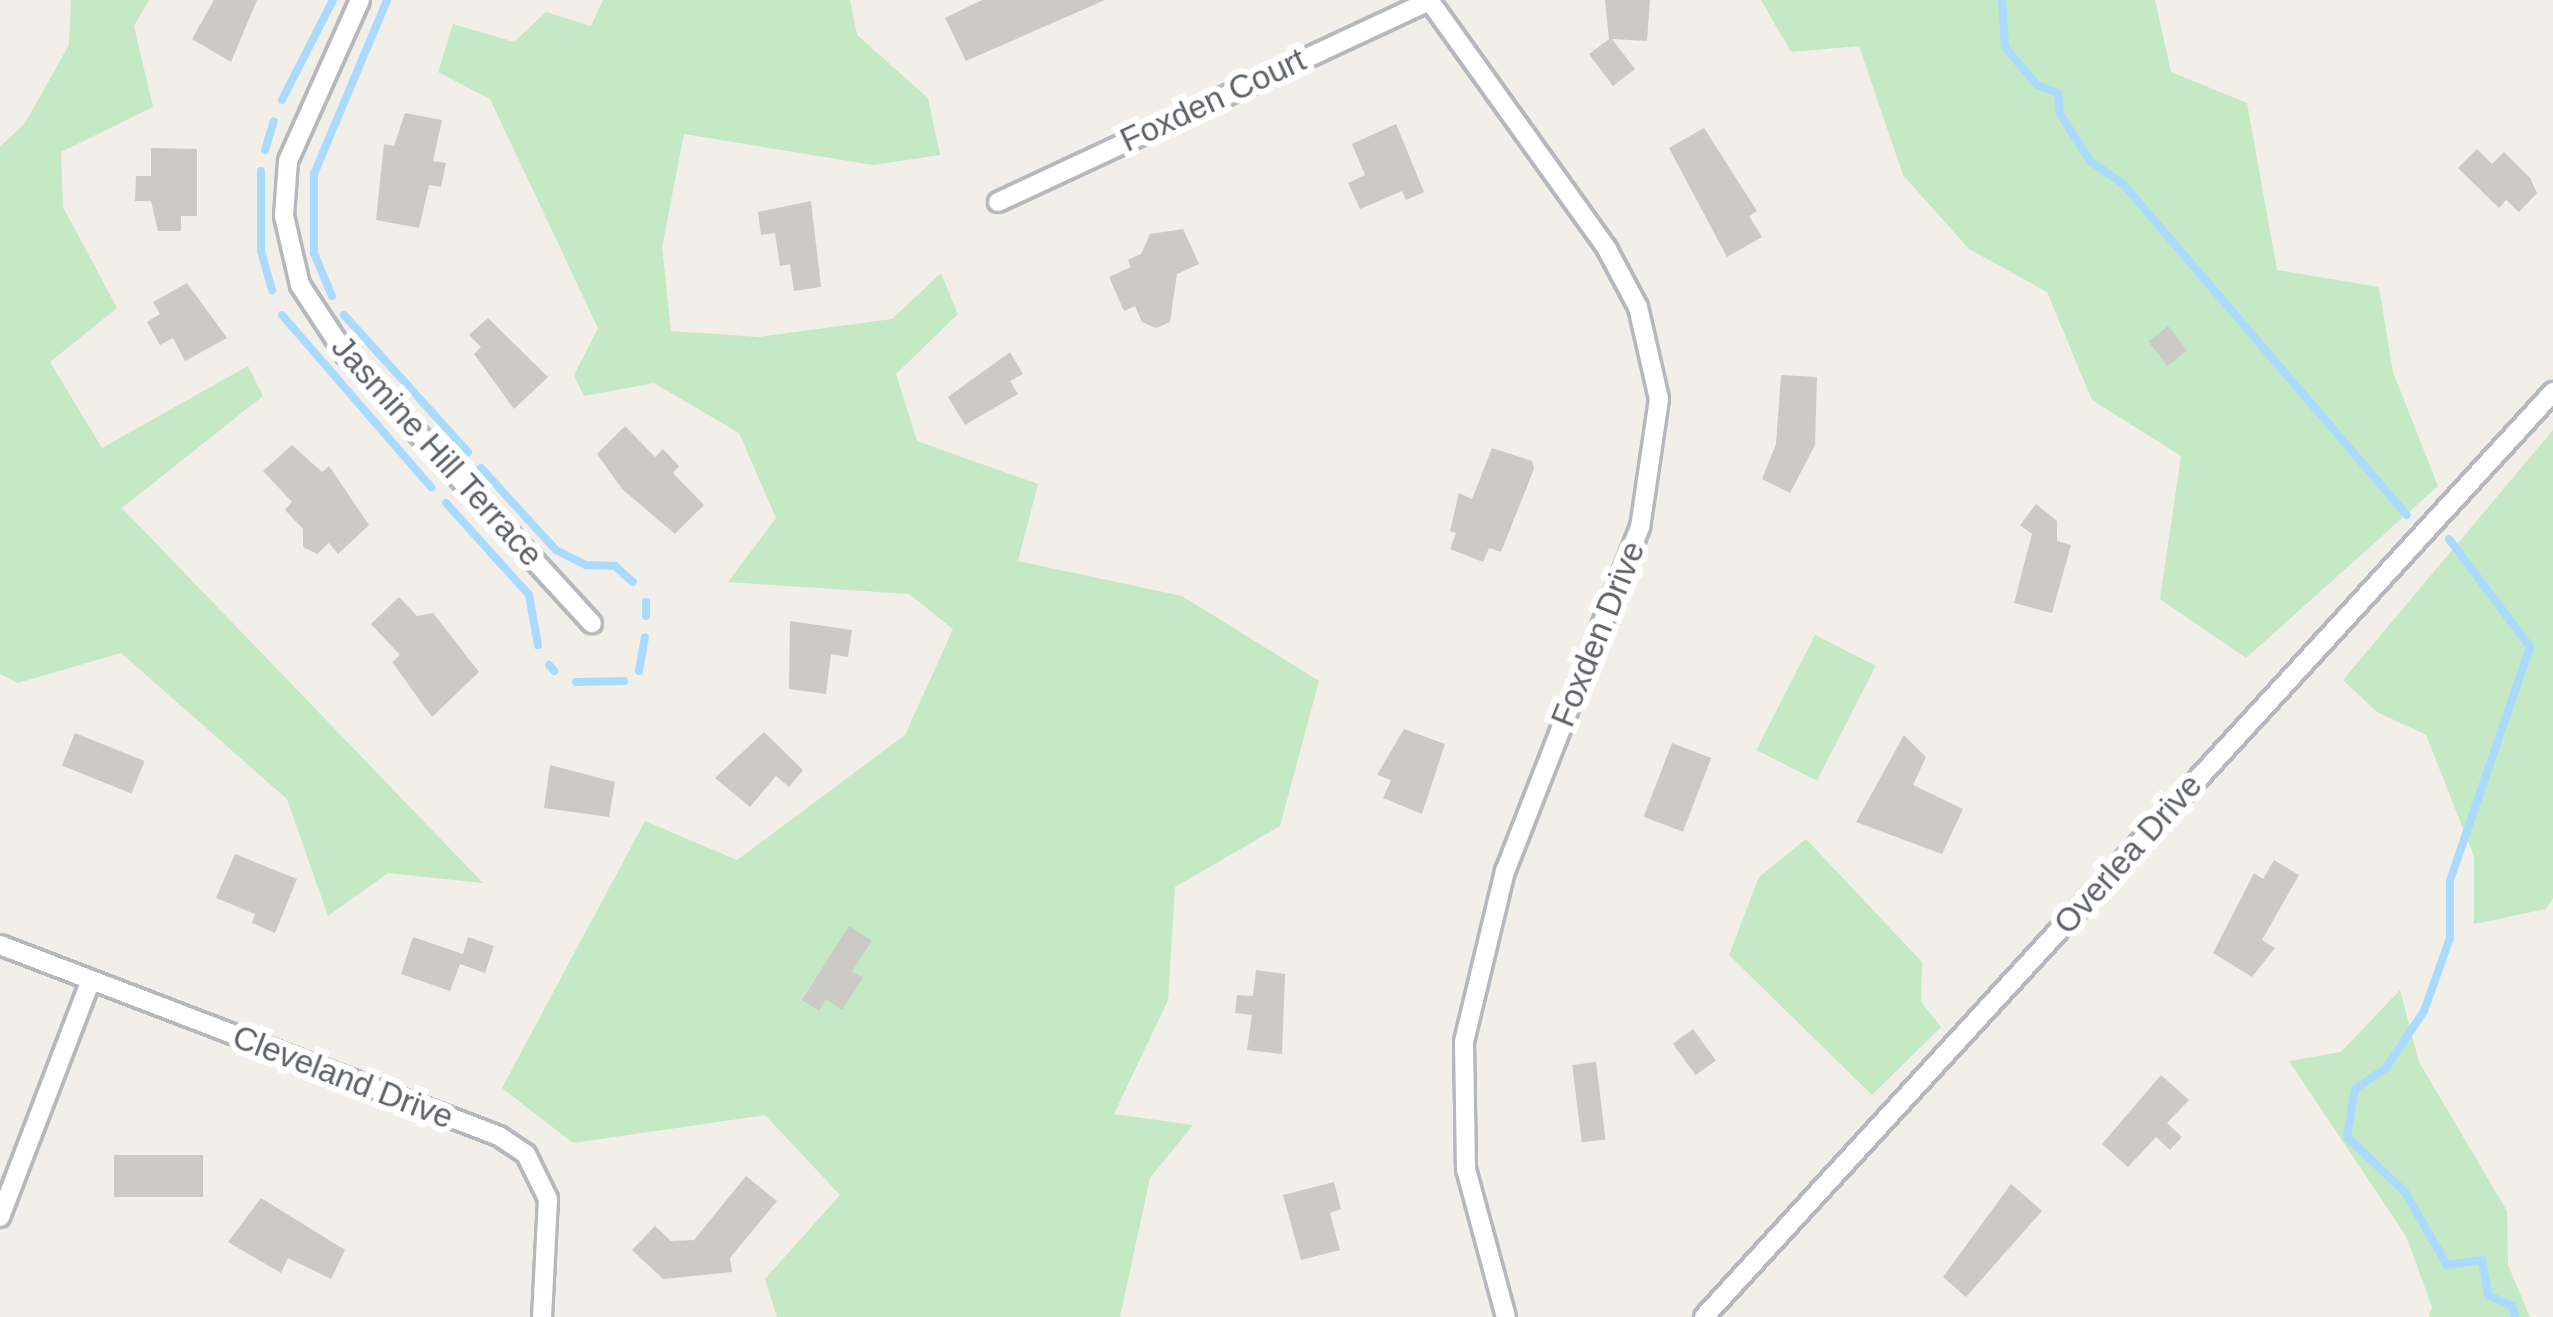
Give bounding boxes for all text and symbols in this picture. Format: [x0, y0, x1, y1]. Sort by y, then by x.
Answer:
street label: Foxden Court [1114, 40, 1312, 160]
street label: Jasmine Hill Terrace [323, 327, 551, 575]
street label: Foxden Drive [1543, 536, 1653, 732]
street label: Overlea Drive [2046, 766, 2210, 942]
street label: Cleveland Drive [227, 1017, 459, 1137]

